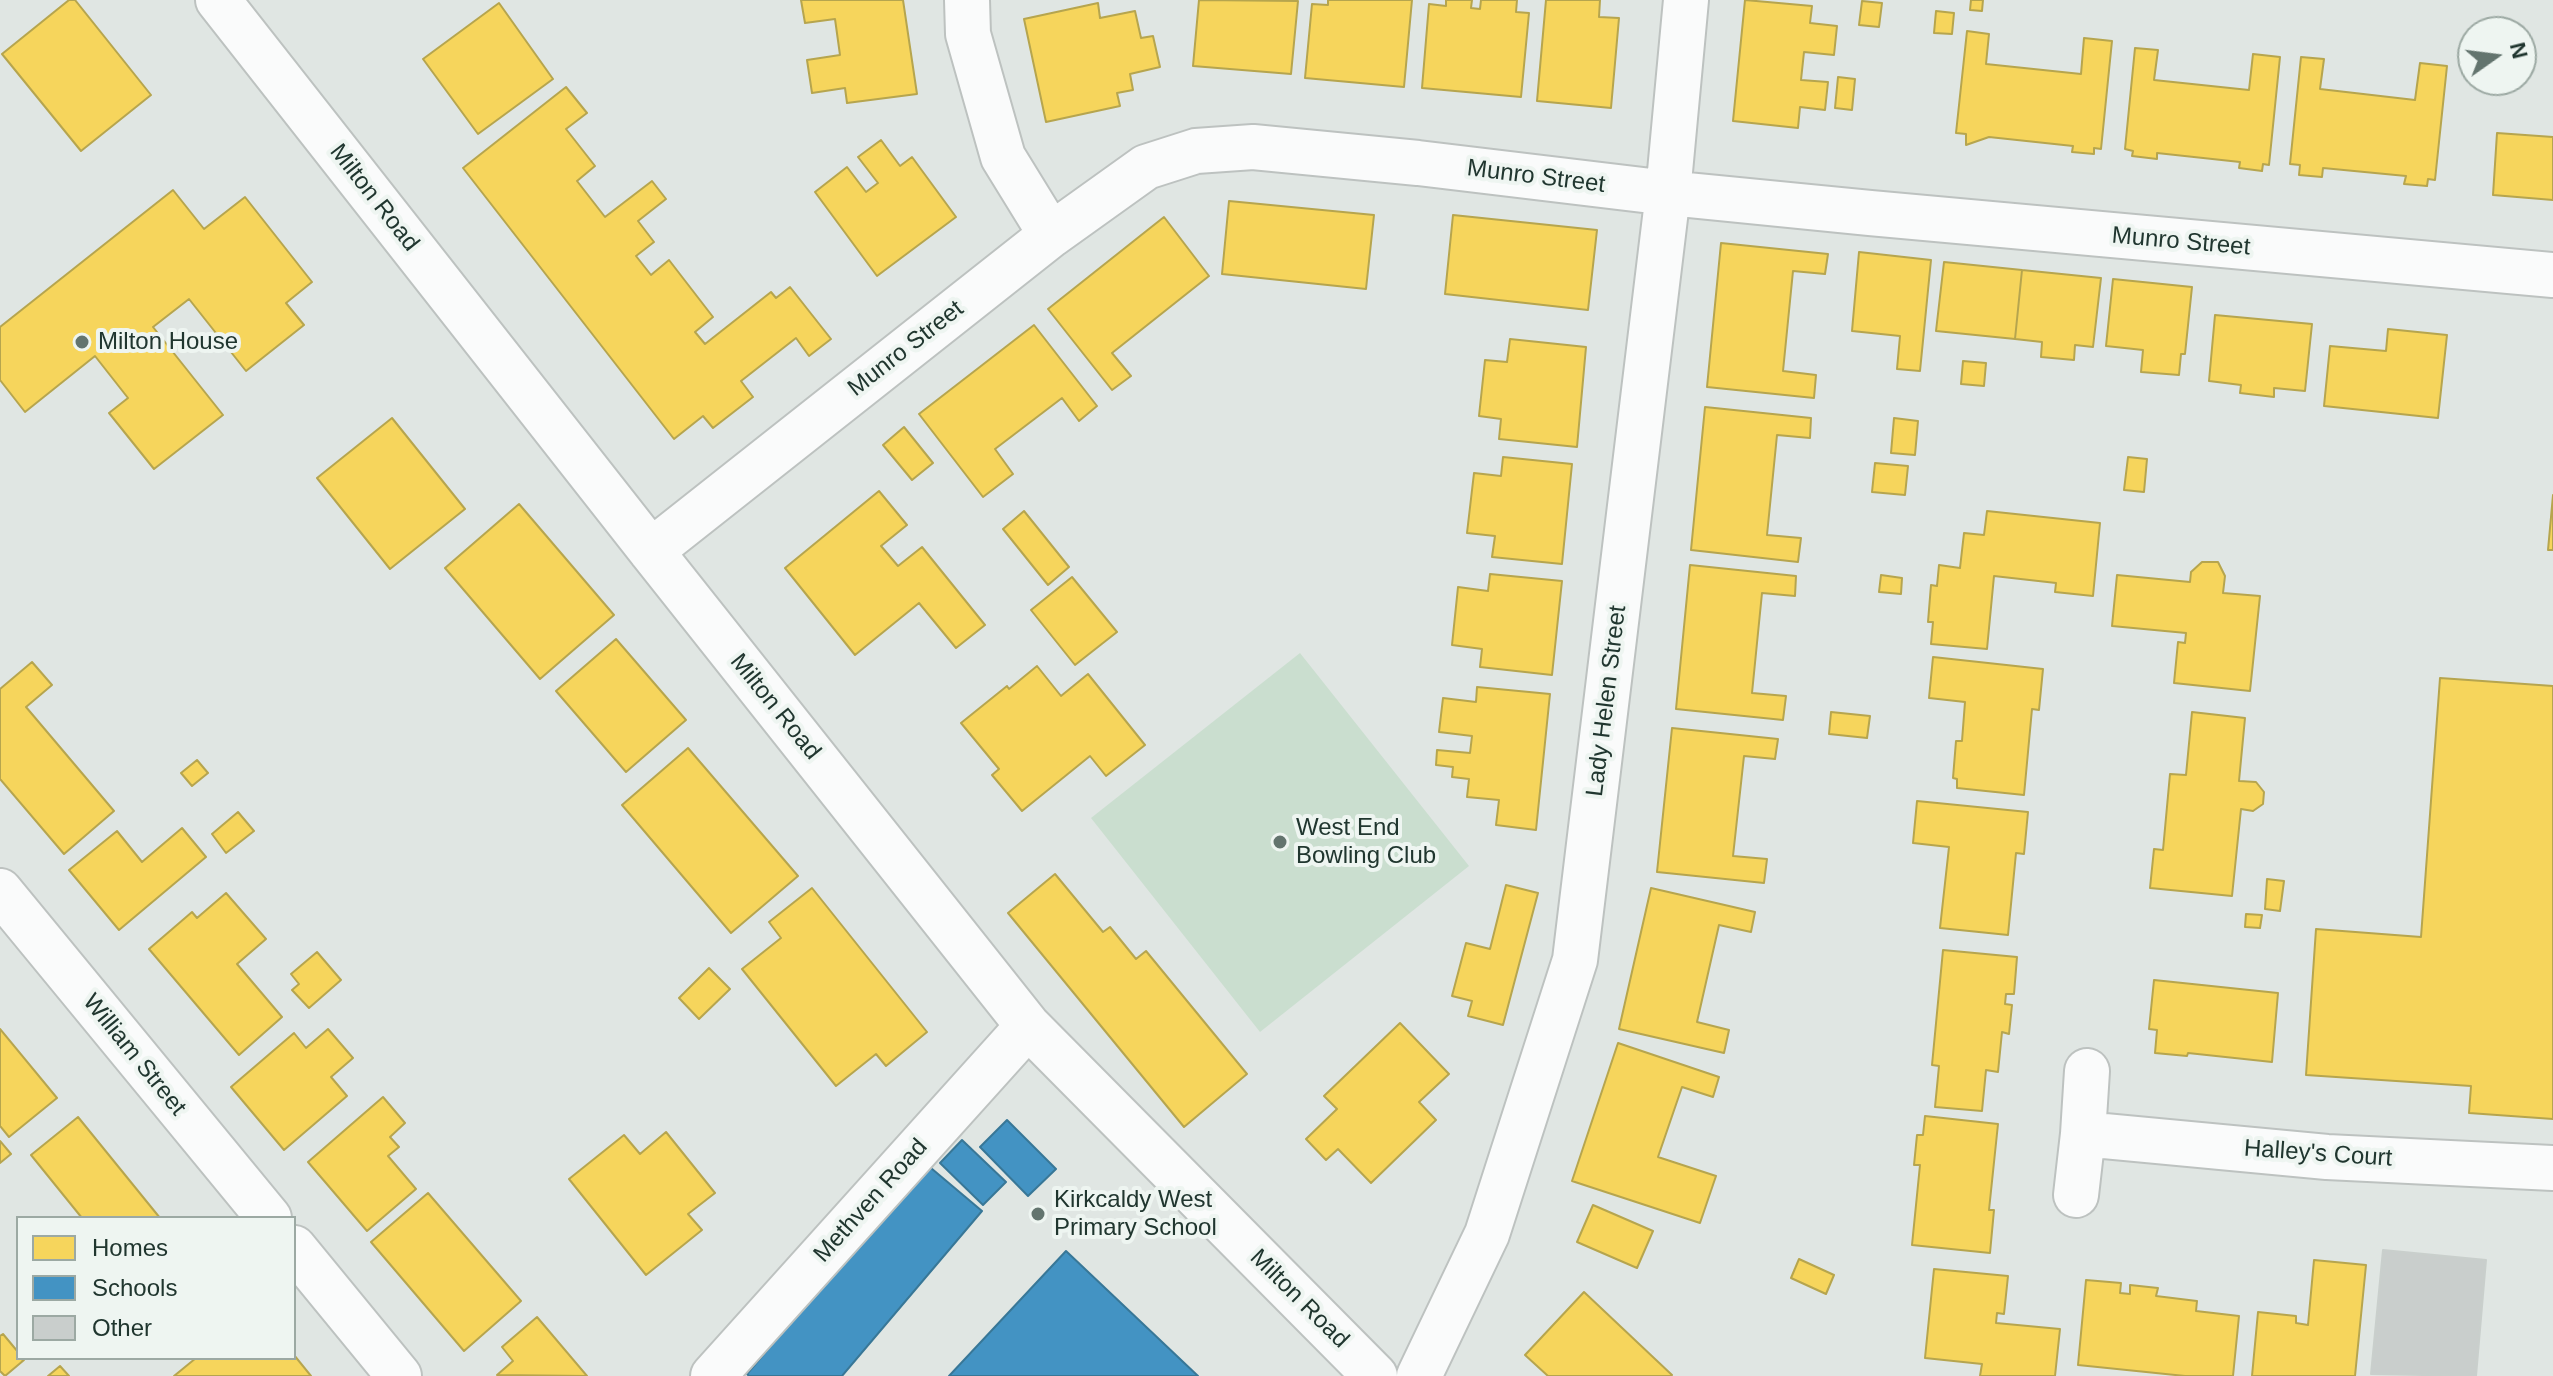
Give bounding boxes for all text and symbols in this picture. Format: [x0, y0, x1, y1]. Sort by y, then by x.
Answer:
north arrow [2457, 16, 2537, 96]
text: N [2505, 40, 2533, 61]
street label: Milton Road [323, 139, 425, 257]
street label: Munro Street [1465, 154, 1607, 200]
street label: Munro Street [2111, 222, 2251, 262]
street label: Munro Street [842, 295, 970, 403]
place label: Milton House [98, 328, 238, 356]
marker: Milton House [73, 333, 91, 351]
street label: Lady Helen Street [1581, 604, 1633, 798]
street label: Milton Road [724, 648, 826, 766]
place label: West End Bowling Club [1296, 814, 1436, 870]
marker: West End Bowling Club [1271, 833, 1289, 851]
street label: William Street [76, 988, 192, 1122]
street label: Methven Road [808, 1133, 934, 1269]
street label: Halley's Court [2243, 1134, 2393, 1174]
place label: Kirkcaldy West Primary School [1054, 1186, 1217, 1242]
marker: Kirkcaldy West Primary School [1029, 1205, 1047, 1223]
legend [16, 1216, 296, 1360]
text: Homes [92, 1234, 168, 1261]
street label: Milton Road [1244, 1244, 1354, 1354]
text: Schools [92, 1274, 177, 1301]
text: Other [92, 1314, 152, 1341]

